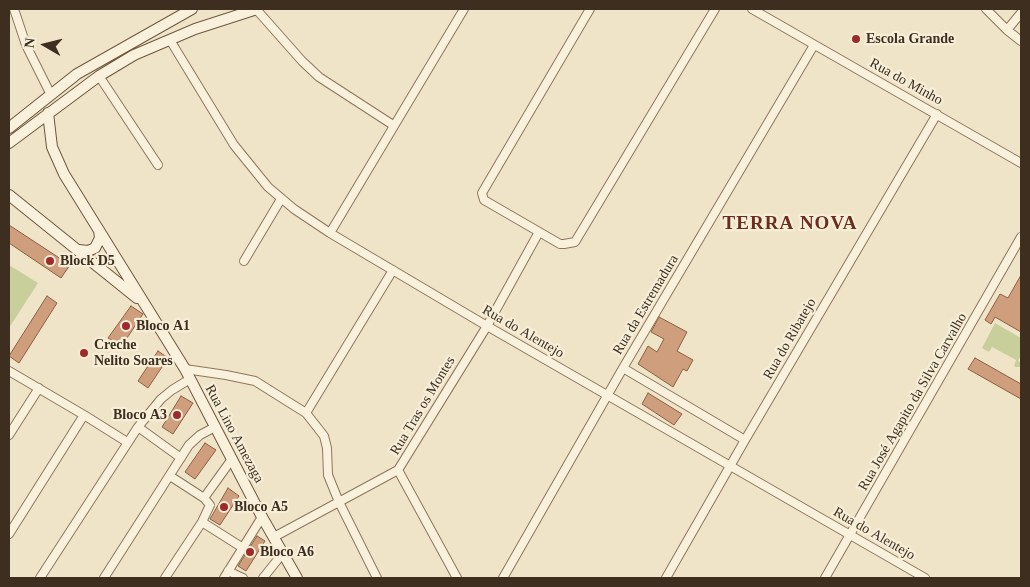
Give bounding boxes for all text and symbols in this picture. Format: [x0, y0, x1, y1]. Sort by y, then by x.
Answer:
north arrow [20, 20, 70, 70]
place label: Escola Grande [866, 31, 954, 47]
marker: Escola Grande [850, 33, 862, 45]
text: N [22, 37, 38, 49]
street label: Rua do Minho [867, 55, 945, 109]
district label: TERRA NOVA [721, 213, 859, 235]
street label: Rua da Estremadura [610, 252, 682, 358]
place label: Block D5 [60, 253, 115, 269]
marker: Block D5 [44, 255, 56, 267]
street label: Rua do Ribatejo [760, 295, 820, 383]
street label: Rua do Alentejo [479, 302, 567, 362]
street label: Rua José Agapito da Silva Carvalho [855, 310, 971, 494]
place label: Bloco A1 [136, 318, 190, 334]
marker: Bloco A1 [120, 320, 132, 332]
place label: Creche Nelito Soares [94, 337, 173, 370]
marker: Creche Nelito Soares [78, 347, 90, 359]
street label: Rua Tras os Montes [387, 354, 459, 458]
street label: Rua Lino Amezaga [201, 382, 267, 486]
place label: Bloco A3 [113, 407, 167, 423]
marker: Bloco A3 [171, 409, 183, 421]
place label: Bloco A5 [234, 499, 288, 515]
marker: Bloco A5 [218, 501, 230, 513]
street label: Rua do Alentejo [830, 504, 918, 564]
place label: Bloco A6 [260, 544, 314, 560]
marker: Bloco A6 [244, 546, 256, 558]

